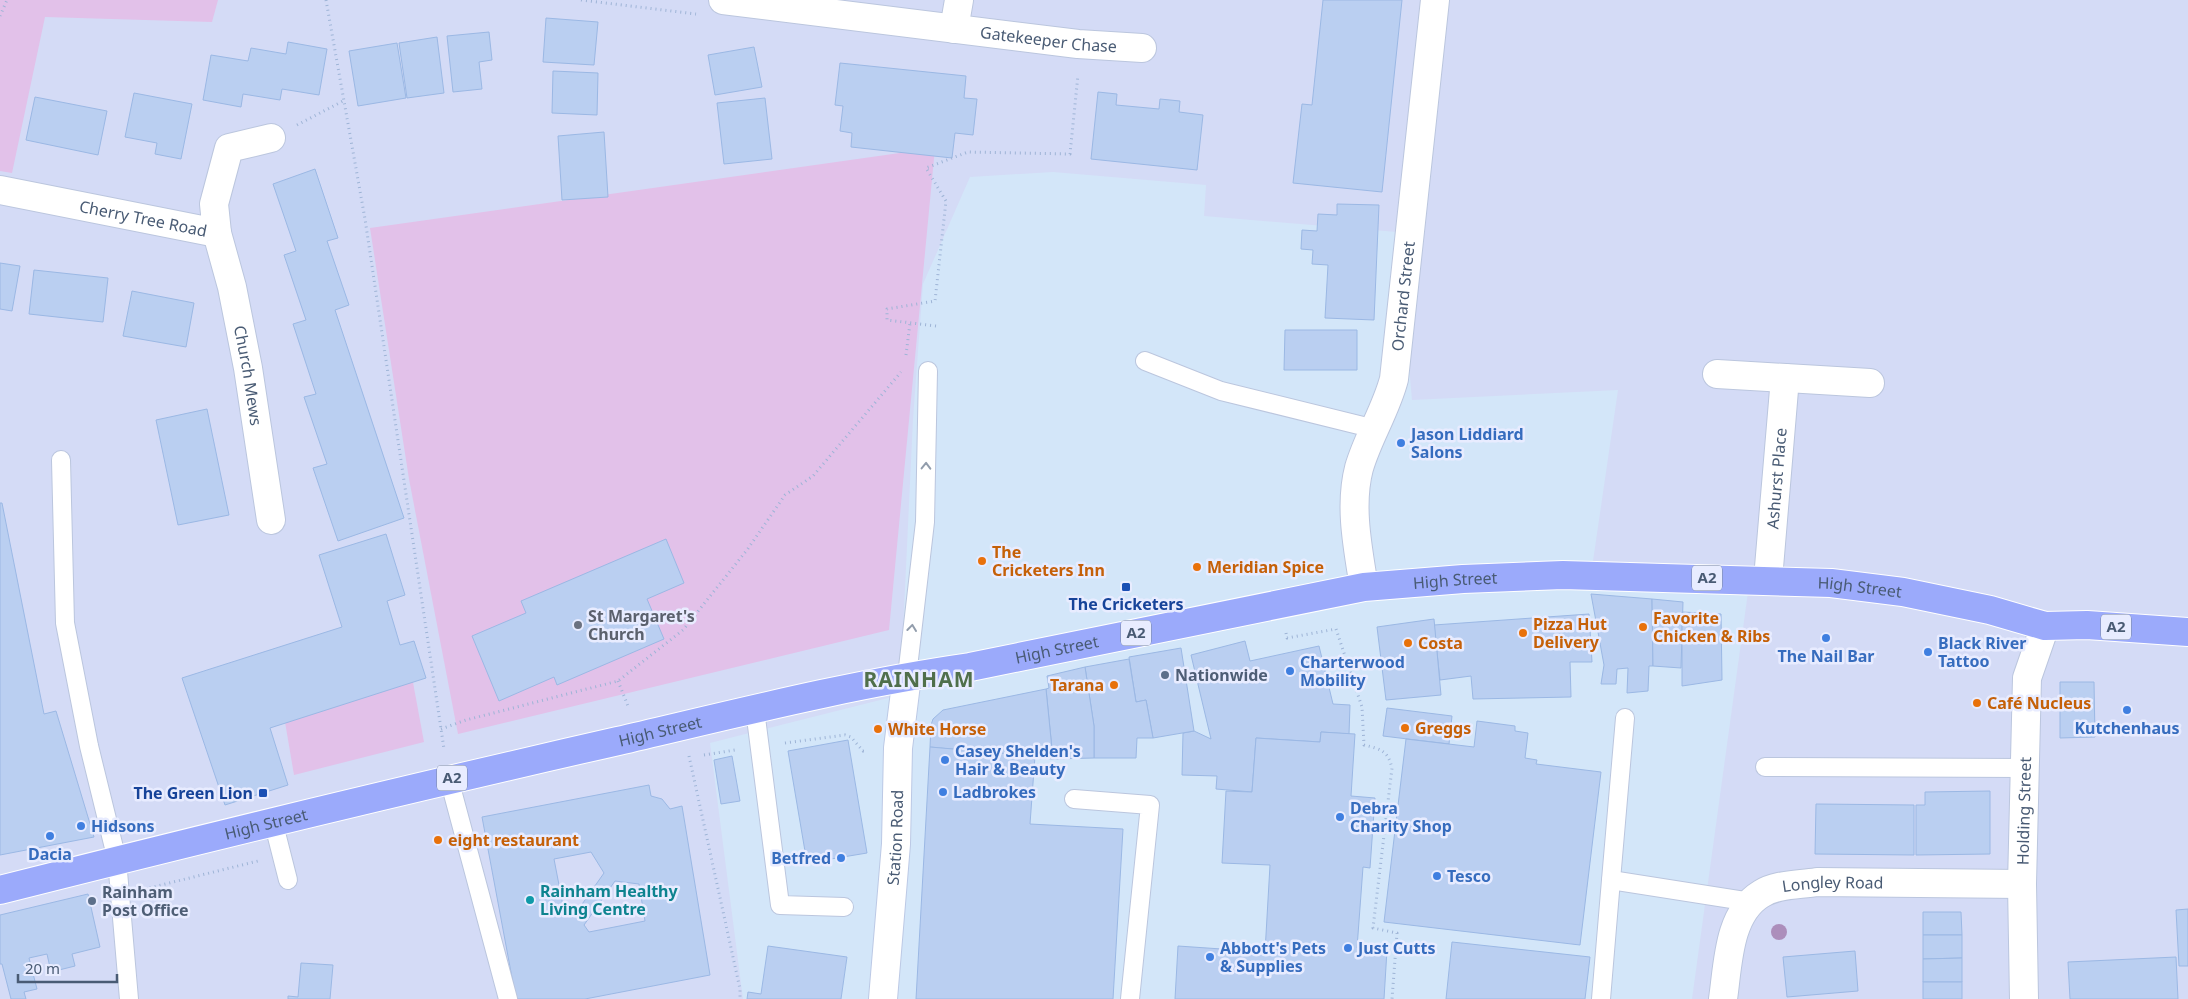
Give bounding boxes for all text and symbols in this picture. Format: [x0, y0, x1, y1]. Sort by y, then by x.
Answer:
street label: Gatekeeper Chase [979, 21, 1118, 57]
street label: Cherry Tree Road [77, 195, 209, 242]
street label: Orchard Street [1386, 240, 1420, 352]
street label: Church Mews [229, 323, 268, 427]
place label: Jason Liddiard Salons [1409, 423, 1524, 463]
street label: Ashurst Place [1761, 427, 1792, 530]
marker: Jason Liddiard Salons [1395, 437, 1407, 449]
one-way arrow [921, 462, 931, 470]
place label: The Cricketers Inn [992, 541, 1105, 581]
marker: The Cricketers Inn [976, 555, 988, 567]
place label: Meridian Spice [1207, 556, 1324, 578]
marker: Meridian Spice [1191, 561, 1203, 573]
road number: A2 [1692, 566, 1722, 590]
street label: High Street [1412, 567, 1498, 594]
street label: High Street [1817, 572, 1903, 603]
marker: The Cricketers [1120, 581, 1132, 593]
place label: The Cricketers [1069, 593, 1183, 615]
place label: St Margaret's Church [588, 605, 695, 645]
place label: Favorite Chicken & Ribs [1653, 607, 1770, 647]
place label: Pizza Hut Delivery [1533, 613, 1607, 653]
road number: A2 [2101, 614, 2131, 640]
marker: St Margaret's Church [572, 619, 584, 631]
road number: A2 [1121, 620, 1151, 646]
marker: Favorite Chicken & Ribs [1637, 621, 1649, 633]
one-way arrow [906, 624, 917, 632]
marker: Pizza Hut Delivery [1517, 627, 1529, 639]
street label: High Street [1013, 630, 1101, 669]
place label: Costa [1418, 632, 1463, 654]
marker: The Nail Bar [1820, 632, 1832, 644]
place label: Black River Tattoo [1938, 632, 2026, 672]
marker: Costa [1402, 637, 1414, 649]
place label: The Nail Bar [1777, 645, 1875, 667]
marker: Black River Tattoo [1922, 646, 1934, 658]
place label: Charterwood Mobility [1300, 651, 1405, 691]
place label: Nationwide [1175, 664, 1268, 686]
district label: RAINHAM [864, 665, 974, 693]
marker: Charterwood Mobility [1284, 665, 1296, 677]
marker: Nationwide [1159, 669, 1171, 681]
place label: Tarana [1050, 674, 1104, 696]
marker: Tarana [1108, 679, 1120, 691]
place label: Café Nucleus [1987, 692, 2091, 714]
marker: Café Nucleus [1971, 697, 1983, 709]
marker: Kutchenhaus [2121, 704, 2133, 716]
street label: High Street [616, 711, 704, 751]
place label: Greggs [1415, 717, 1471, 739]
place label: Kutchenhaus [2075, 717, 2180, 739]
place label: White Horse [888, 718, 986, 740]
marker: Greggs [1399, 722, 1411, 734]
marker: White Horse [872, 723, 884, 735]
place label: Casey Shelden's Hair & Beauty [955, 740, 1081, 780]
marker: Casey Shelden's Hair & Beauty [939, 754, 951, 766]
street label: Holding Street [2011, 756, 2036, 865]
road number: A2 [437, 766, 467, 790]
place label: Ladbrokes [953, 781, 1036, 803]
place label: The Green Lion [133, 782, 253, 804]
marker: Ladbrokes [937, 786, 949, 798]
marker: The Green Lion [257, 787, 269, 799]
street label: Station Road [882, 789, 908, 886]
place label: Debra Charity Shop [1350, 797, 1452, 837]
street label: High Street [222, 803, 310, 845]
marker: Debra Charity Shop [1334, 811, 1346, 823]
place label: Hidsons [91, 815, 155, 837]
marker: Hidsons [75, 820, 87, 832]
place label: eight restaurant [448, 829, 579, 851]
marker: Dacia [44, 830, 56, 842]
marker: eight restaurant [432, 834, 444, 846]
place label: Dacia [28, 843, 72, 865]
place label: Betfred [771, 847, 831, 869]
marker: Betfred [835, 852, 847, 864]
place label: Tesco [1447, 865, 1491, 887]
marker: Tesco [1431, 870, 1443, 882]
street label: Longley Road [1781, 871, 1884, 897]
place label: Rainham Healthy Living Centre [540, 880, 678, 920]
place label: Rainham Post Office [102, 881, 189, 921]
marker: Rainham Healthy Living Centre [524, 894, 536, 906]
marker: Rainham Post Office [86, 895, 98, 907]
place label: Abbott's Pets & Supplies [1220, 937, 1326, 977]
place label: Just Cutts [1356, 937, 1435, 959]
marker: Just Cutts [1342, 942, 1354, 954]
marker: Abbott's Pets & Supplies [1204, 951, 1216, 963]
scale bar [18, 952, 116, 984]
text: 20 m [25, 958, 60, 978]

